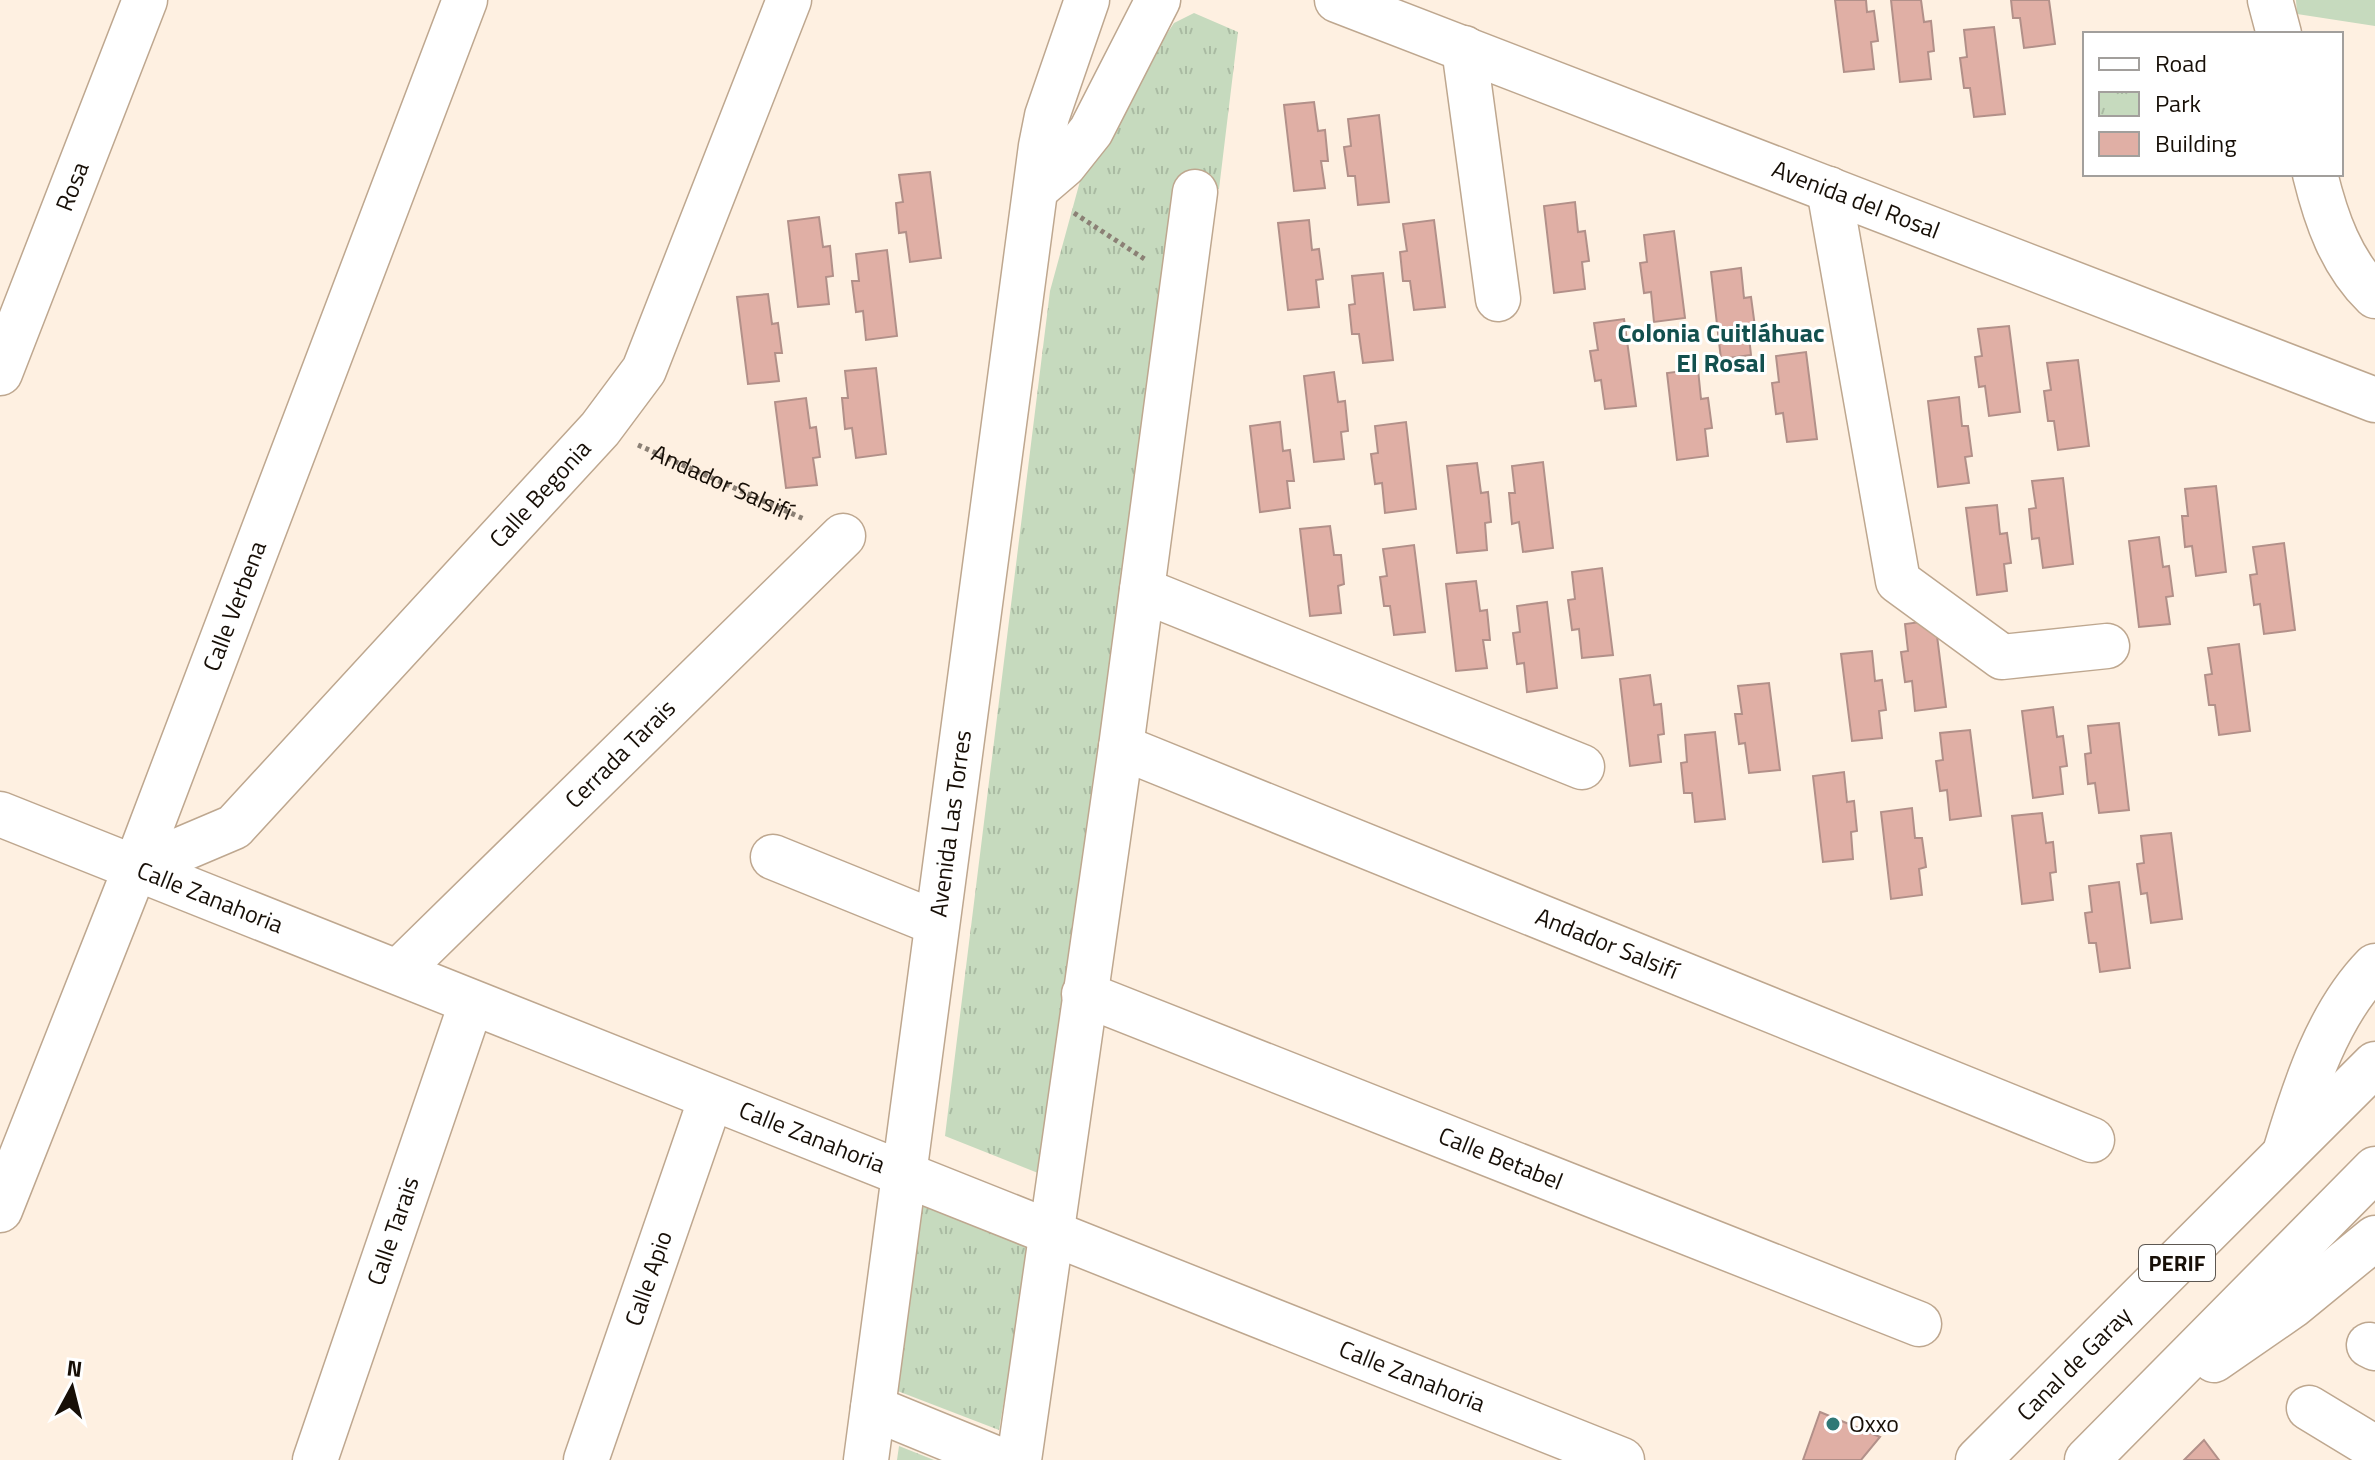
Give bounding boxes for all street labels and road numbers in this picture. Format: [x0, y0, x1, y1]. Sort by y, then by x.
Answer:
street label: Avenida del Rosal [1767, 150, 1945, 248]
street label: Rosa [46, 156, 97, 216]
street label: Calle Begonia [480, 431, 599, 555]
street label: Andador Salsifí [646, 434, 800, 529]
street label: Calle Verbena [193, 535, 275, 676]
street label: Cerrada Tarais [556, 690, 683, 816]
street label: Avenida Las Torres [919, 728, 980, 919]
street label: Calle Zanahoria [132, 851, 289, 942]
street label: Andador Salsifí [1530, 898, 1686, 988]
street label: Calle Zanahoria [734, 1091, 891, 1182]
street label: Calle Betabel [1433, 1117, 1569, 1199]
street label: Calle Tarais [357, 1171, 428, 1290]
street label: Calle Apio [615, 1226, 681, 1331]
road number: PERIF [2139, 1245, 2215, 1281]
street label: Canal de Garay [2008, 1297, 2140, 1429]
street label: Calle Zanahoria [1334, 1330, 1491, 1421]

